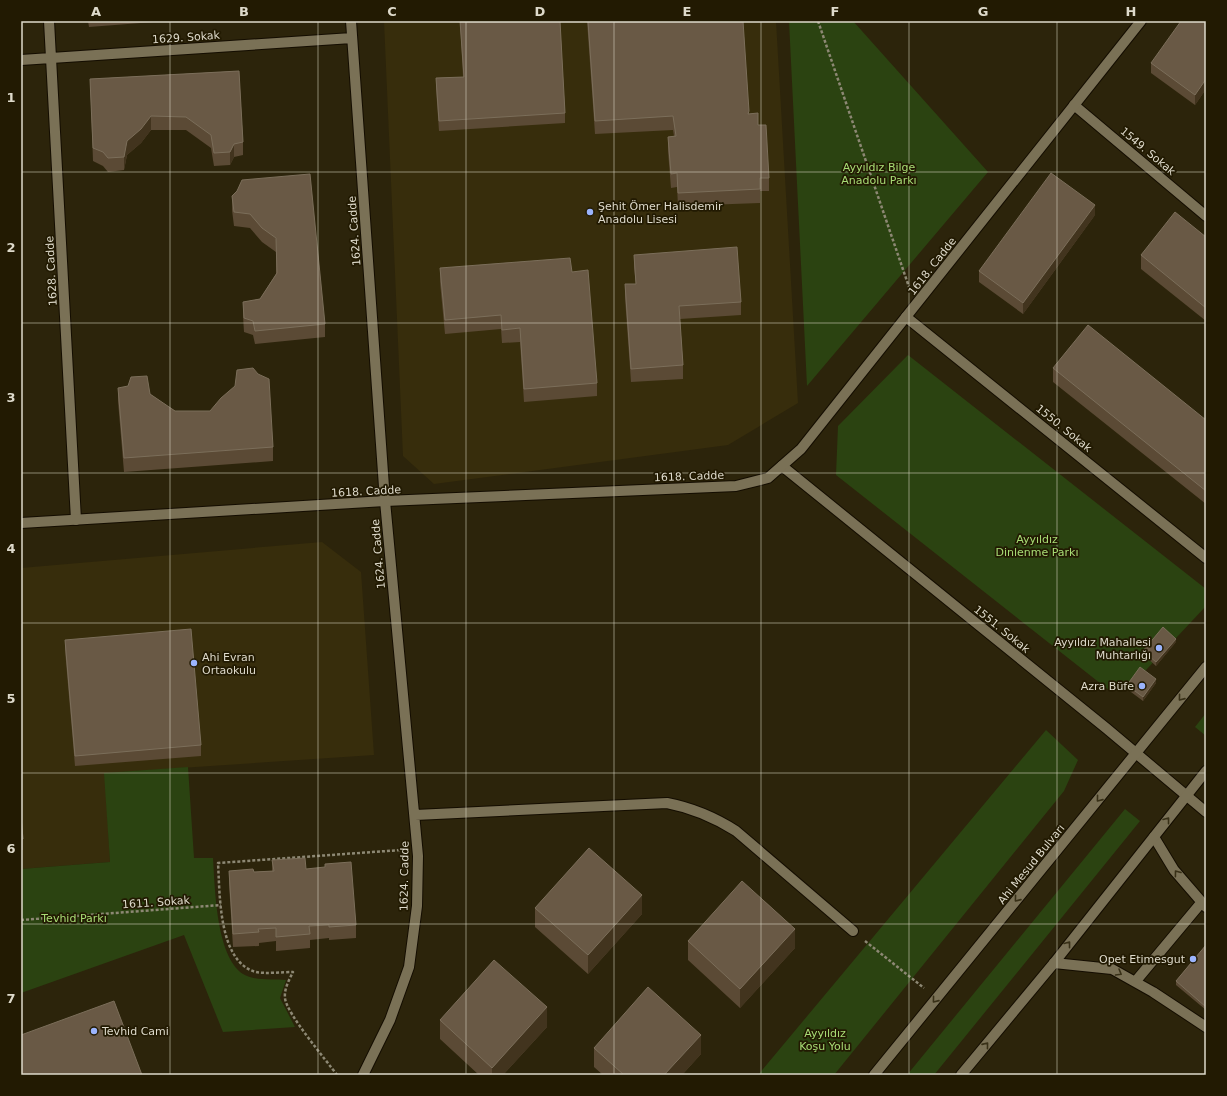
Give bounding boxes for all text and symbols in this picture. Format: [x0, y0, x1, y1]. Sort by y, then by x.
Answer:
text: A [91, 4, 101, 19]
text: B [239, 4, 249, 19]
text: C [387, 4, 397, 19]
text: D [535, 4, 546, 19]
text: E [683, 4, 691, 19]
text: F [831, 4, 839, 19]
text: G [978, 4, 988, 19]
text: H [1126, 4, 1136, 19]
street label: 1629. Sokak [152, 29, 221, 46]
text: 1 [6, 90, 16, 105]
street label: 1549. Sokak [1117, 125, 1178, 179]
park label: Ayyıldız Bilge Anadolu Parkı [841, 161, 917, 187]
street label: 1624. Cadde [346, 195, 363, 266]
place label: Şehit Ömer Halisdemir Anadolu Lisesi [598, 200, 723, 226]
marker: Şehit Ömer Halisdemir Anadolu Lisesi [585, 207, 595, 217]
street label: 1618. Cadde [906, 234, 959, 298]
street label: 1628. Cadde [43, 235, 60, 306]
text: 2 [6, 240, 16, 255]
text: 3 [6, 390, 16, 405]
street label: 1550. Sokak [1033, 402, 1095, 455]
street label: 1618. Cadde [654, 469, 725, 484]
street label: 1618. Cadde [331, 483, 402, 500]
street label: 1624. Cadde [369, 518, 388, 589]
park label: Ayyıldız Dinlenme Parkı [995, 533, 1079, 559]
text: 4 [6, 541, 16, 556]
street label: 1551. Sokak [971, 603, 1033, 656]
place label: Ayyıldız Mahallesi Muhtarlığı [1054, 636, 1151, 662]
marker: Ayyıldız Mahallesi Muhtarlığı [1154, 643, 1164, 653]
place label: Ahi Evran Ortaokulu [202, 651, 256, 677]
marker: Ahi Evran Ortaokulu [189, 658, 199, 668]
place label: Azra Büfe [1081, 680, 1134, 693]
marker: Azra Büfe [1137, 681, 1147, 691]
text: 5 [6, 691, 16, 706]
one-way arrow [1179, 693, 1186, 700]
one-way arrow [1097, 794, 1104, 801]
one-way arrow [1162, 818, 1169, 825]
street label: Ahi Mesud Bulvarı [995, 822, 1068, 907]
text: 6 [6, 841, 16, 856]
street label: 1624. Cadde [397, 841, 412, 911]
one-way arrow [1174, 870, 1181, 877]
street label: 1611. Sokak [122, 894, 191, 911]
one-way arrow [1015, 895, 1022, 902]
park label: Tevhid Parkı [40, 912, 107, 925]
one-way arrow [1064, 942, 1071, 949]
place label: Opet Etimesgut [1099, 953, 1186, 966]
marker: Opet Etimesgut [1188, 954, 1198, 964]
one-way arrow [1115, 968, 1122, 975]
text: 7 [6, 991, 16, 1006]
one-way arrow [933, 996, 940, 1003]
place label: Tevhid Cami [101, 1025, 169, 1038]
marker: Tevhid Cami [89, 1026, 99, 1036]
park label: Ayyıldız Koşu Yolu [799, 1027, 851, 1053]
one-way arrow [982, 1042, 989, 1049]

